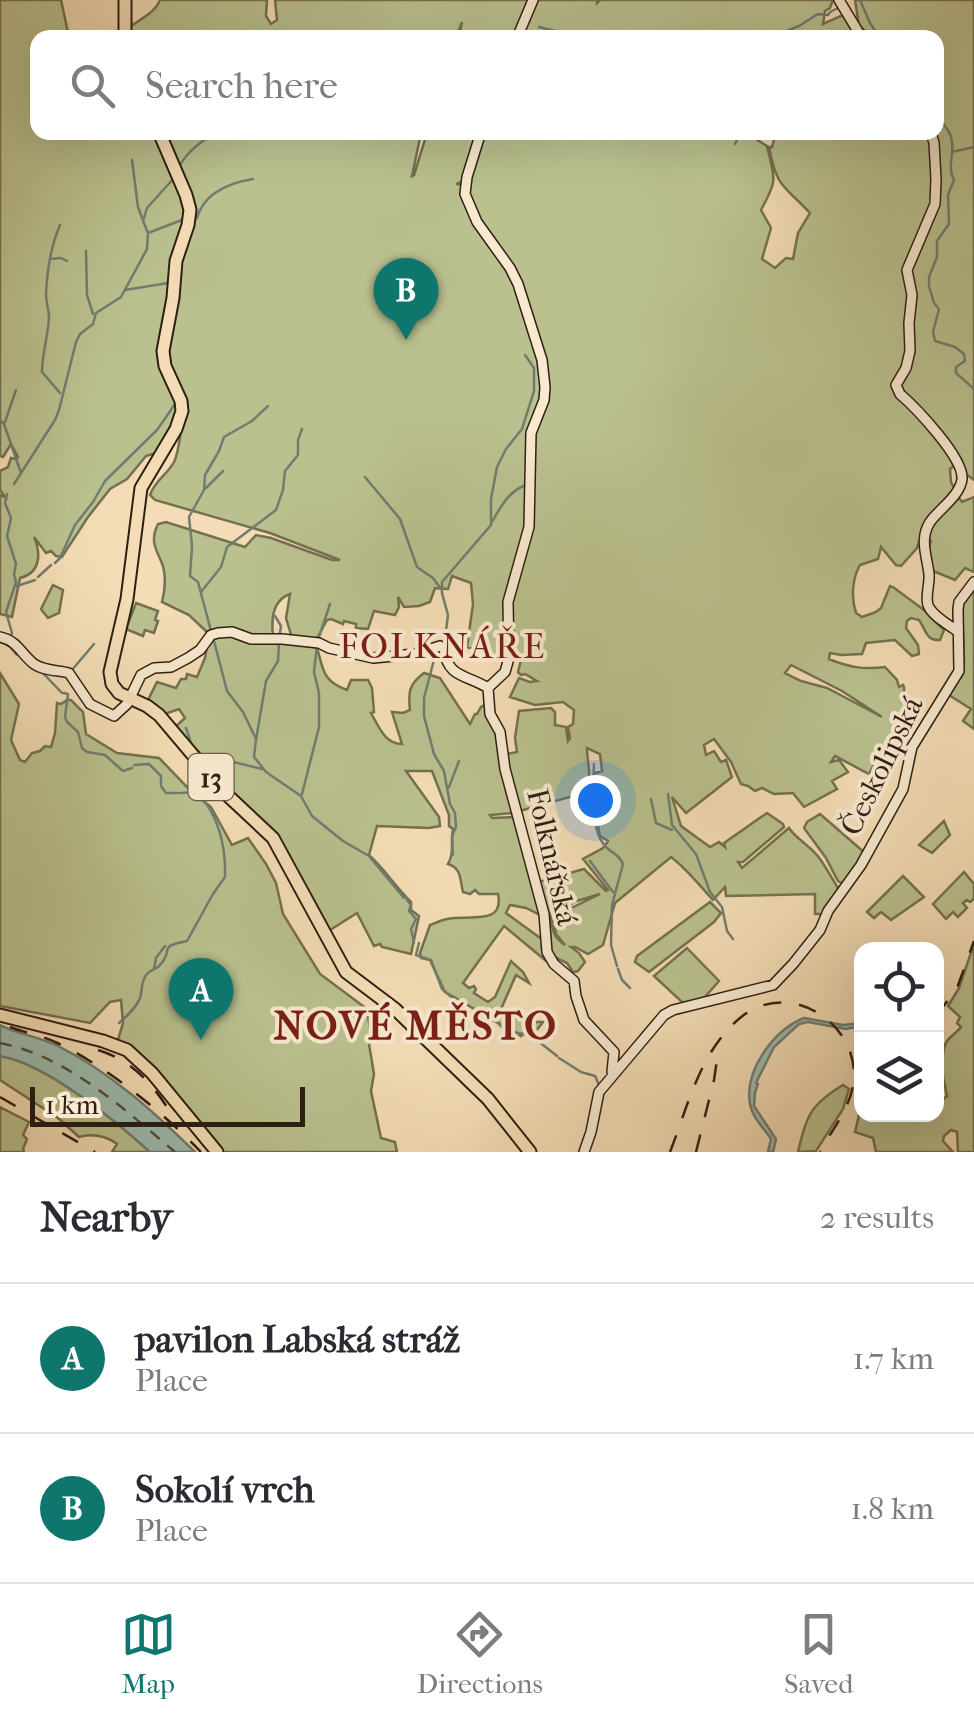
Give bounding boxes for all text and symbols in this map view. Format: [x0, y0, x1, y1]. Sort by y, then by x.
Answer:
search box [30, 30, 944, 140]
icon: search [65, 58, 120, 113]
text: Search here [145, 63, 338, 108]
pin: B [374, 258, 438, 340]
district label: FOLKNÁŘE [339, 625, 547, 667]
street label: Českolipská [833, 690, 931, 841]
road number: 13 [188, 754, 234, 800]
your location [570, 775, 621, 826]
street label: Folknářská [519, 785, 585, 930]
map controls [854, 942, 944, 1122]
button: locate [854, 942, 944, 1032]
pin: A [168, 958, 234, 1040]
district label: NOVÉ MĚSTO [274, 1001, 558, 1049]
button: layers [854, 1032, 944, 1122]
scale bar [30, 1082, 305, 1126]
text: 1 km [45, 1088, 99, 1121]
text: Nearby [40, 1193, 172, 1242]
text: 2 results [820, 1199, 934, 1236]
text: pavilon Labská stráž [135, 1317, 460, 1362]
text: A [62, 1340, 83, 1377]
text: 1.7 km [853, 1340, 934, 1377]
text: Place [135, 1362, 208, 1399]
text: Sokolí vrch [135, 1467, 315, 1512]
text: B [62, 1490, 83, 1527]
text: 1.8 km [850, 1490, 934, 1527]
text: Place [135, 1512, 208, 1549]
tab: Map [121, 1607, 176, 1700]
tab: Directions [417, 1607, 543, 1700]
tab: Saved [784, 1607, 853, 1700]

